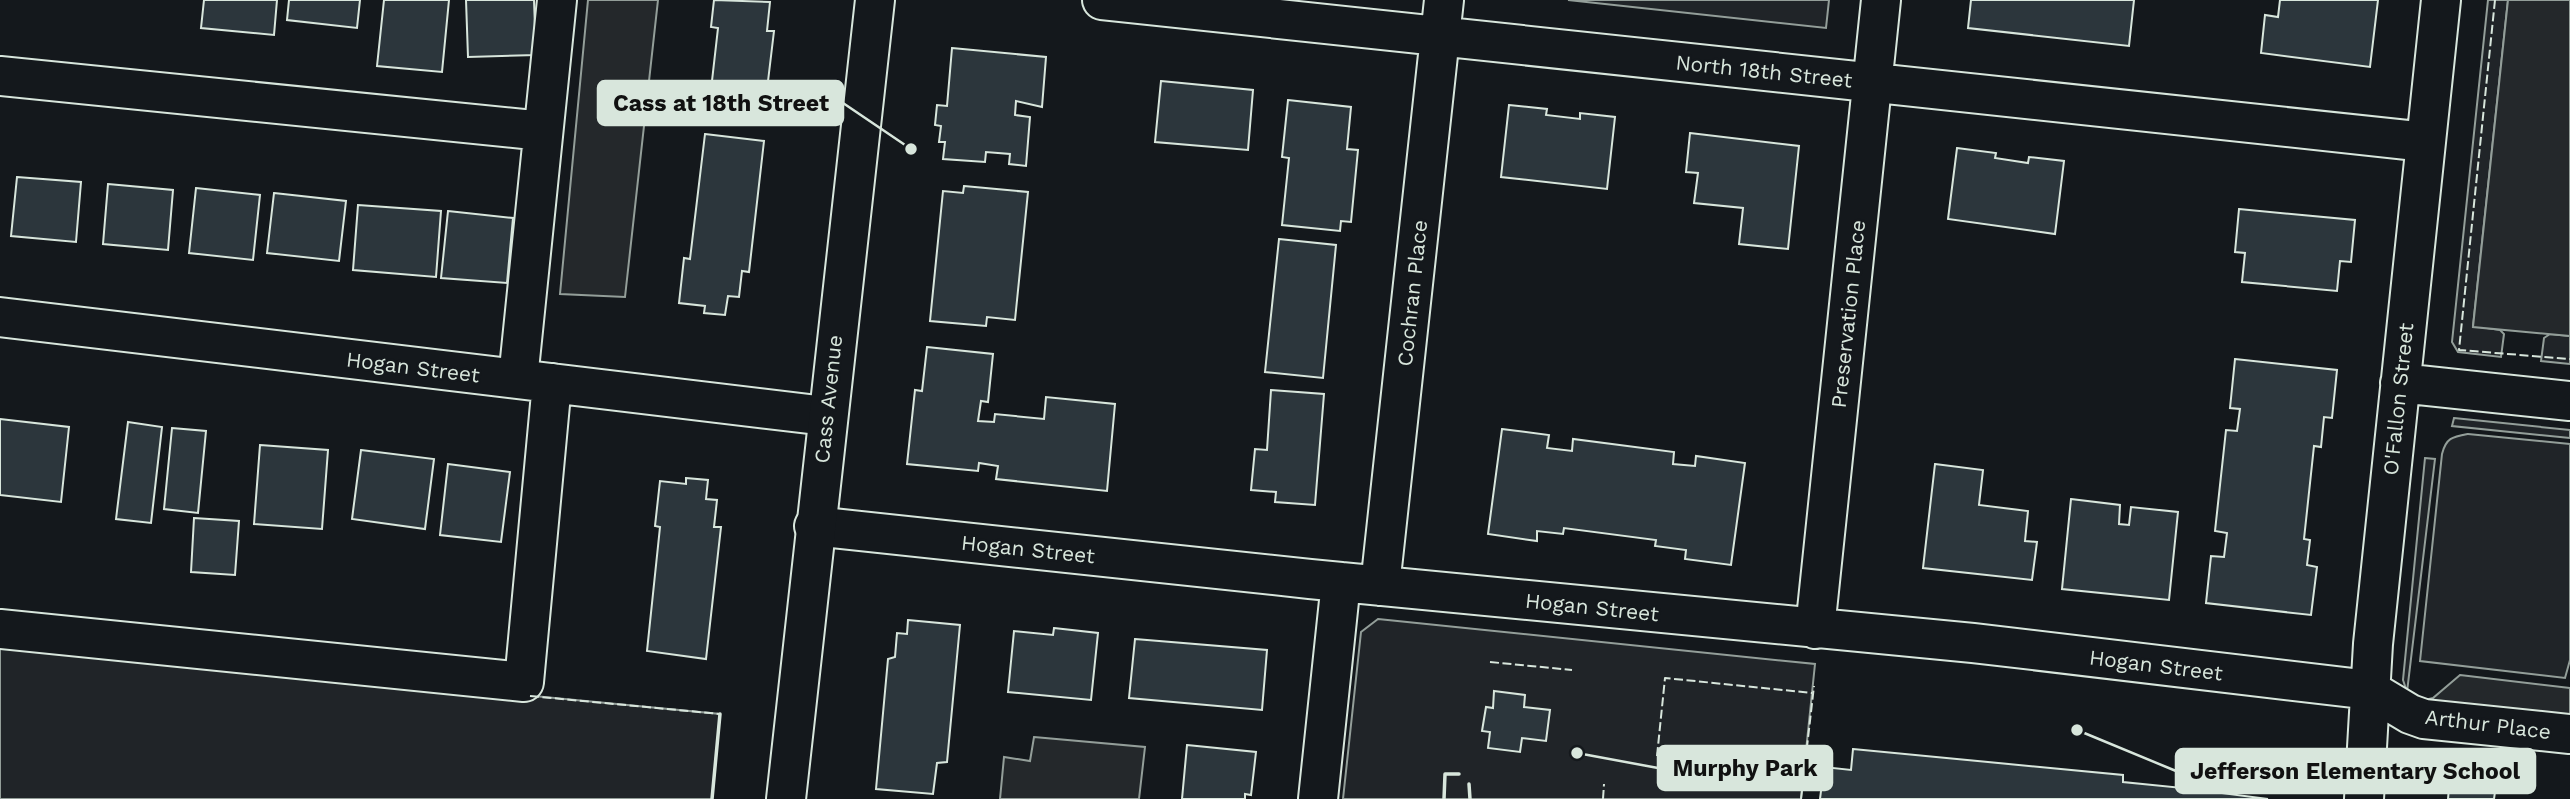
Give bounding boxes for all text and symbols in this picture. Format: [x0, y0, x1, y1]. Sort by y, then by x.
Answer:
street label: North 18th Street [1674, 49, 1854, 93]
callout: Cass at 18th Street [598, 81, 843, 125]
text: Cass at 18th Street [613, 90, 829, 117]
street label: Cochran Place [1392, 219, 1432, 367]
street label: Preservation Place [1826, 219, 1870, 409]
street label: O'Fallon Street [2378, 321, 2418, 476]
street label: Cass Avenue [809, 334, 847, 464]
street label: Hogan Street [345, 346, 481, 388]
street label: Hogan Street [960, 530, 1096, 568]
street label: Hogan Street [1524, 588, 1660, 626]
street label: Hogan Street [2088, 644, 2224, 686]
street label: Arthur Place [2424, 704, 2552, 744]
callout: Murphy Park [1658, 746, 1832, 790]
callout: Jefferson Elementary School [2176, 749, 2535, 793]
text: Murphy Park [1672, 755, 1818, 782]
text: Jefferson Elementary School [2190, 758, 2521, 785]

